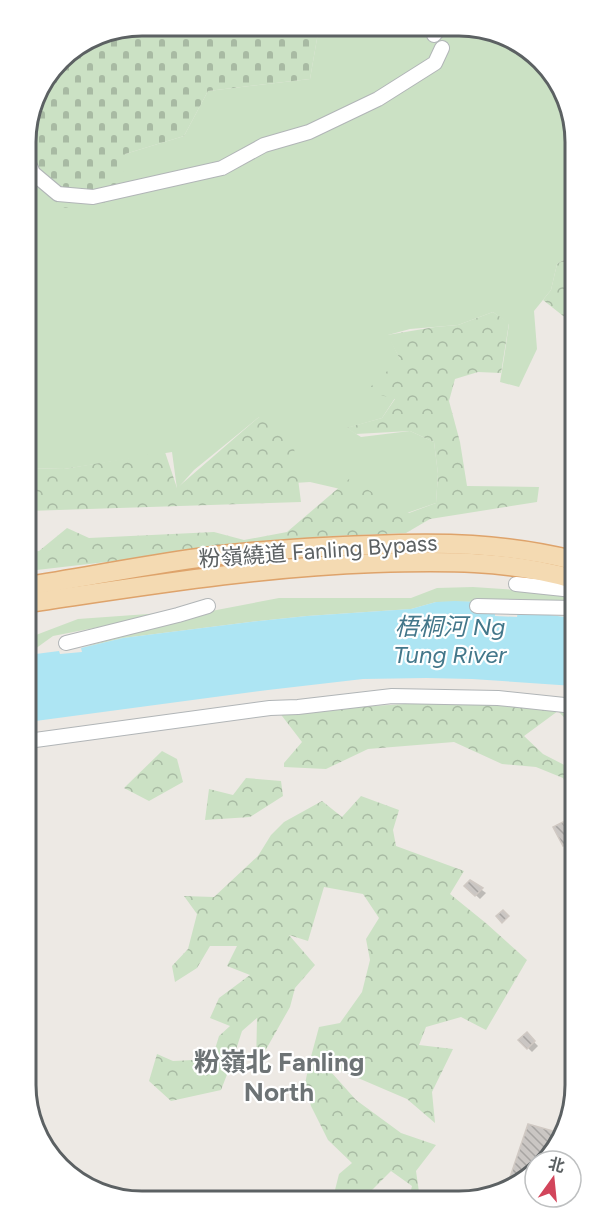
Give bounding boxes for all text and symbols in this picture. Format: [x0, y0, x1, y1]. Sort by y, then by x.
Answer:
street label: 粉嶺繞道 Fanling Bypass [198, 529, 438, 573]
water label: 梧桐河 Ng Tung River [393, 612, 507, 669]
district label: 粉嶺北 Fanling North [194, 1046, 364, 1108]
north arrow [523, 1149, 583, 1209]
text: 北 [547, 1154, 567, 1176]

